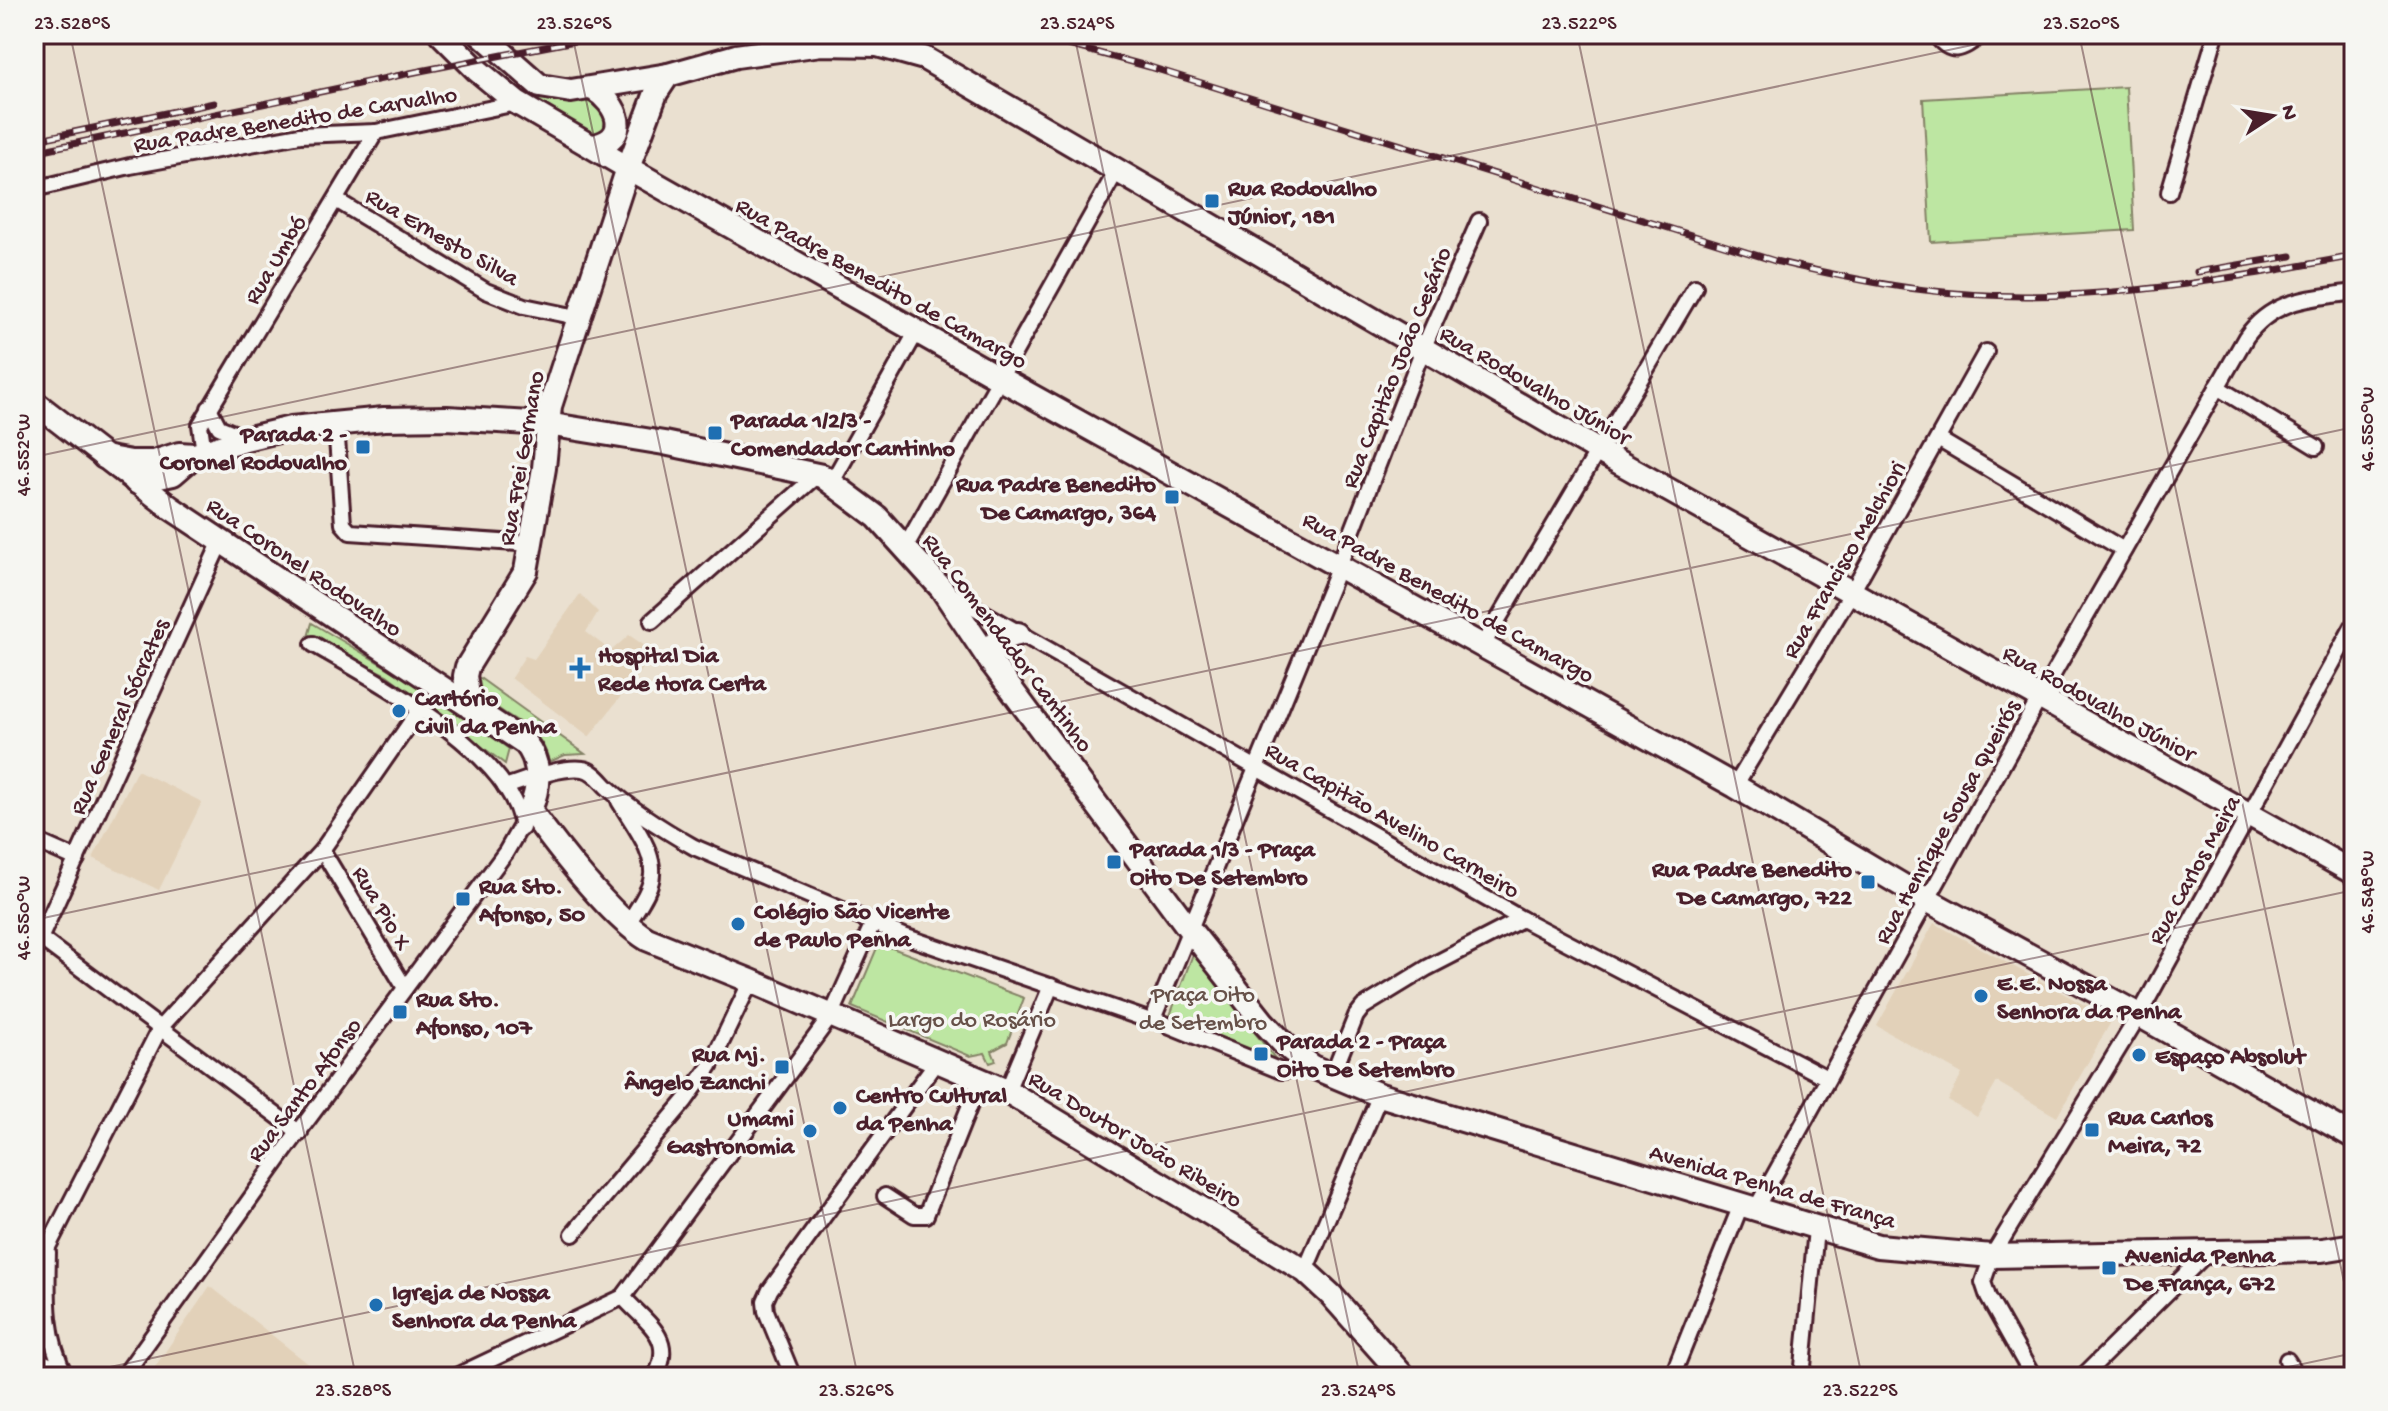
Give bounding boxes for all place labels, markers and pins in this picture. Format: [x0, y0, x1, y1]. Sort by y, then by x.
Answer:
place label: Rua Rodovalho Júnior, 181 [1227, 176, 1377, 233]
marker: Rua Rodovalho Júnior, 181 [1203, 192, 1221, 210]
place label: Parada 1/2/3 - Comendador Cantinho [729, 408, 955, 465]
place label: Parada 2 - Coronel Rodovalho [160, 422, 348, 479]
marker: Parada 1/2/3 - Comendador Cantinho [706, 424, 724, 442]
marker: Parada 2 - Coronel Rodovalho [354, 438, 372, 456]
place label: Rua Padre Benedito De Camargo, 364 [955, 472, 1157, 529]
marker: Rua Padre Benedito De Camargo, 364 [1163, 488, 1181, 506]
place label: Hospital Dia Rede Hora Certa [597, 643, 767, 700]
marker: Hospital Dia Rede Hora Certa [569, 657, 591, 679]
place label: Cartório Civil da Penha [415, 686, 558, 743]
marker: Cartório Civil da Penha [390, 702, 408, 720]
place label: Parada 1/3 - Praça Oito De Setembro [1128, 837, 1316, 894]
marker: Parada 1/3 - Praça Oito De Setembro [1105, 853, 1123, 871]
place label: Rua Padre Benedito De Camargo, 722 [1651, 857, 1853, 914]
marker: Rua Padre Benedito De Camargo, 722 [1859, 873, 1877, 891]
place label: Rua Sto. Afonso, 50 [478, 874, 585, 931]
marker: Rua Sto. Afonso, 50 [454, 890, 472, 908]
place label: Colégio São Vicente de Paulo Penha [754, 899, 951, 956]
marker: Colégio São Vicente de Paulo Penha [729, 915, 747, 933]
place label: E.E. Nossa Senhora da Penha [1997, 971, 2183, 1028]
place label: Rua Sto. Afonso, 107 [415, 987, 533, 1044]
marker: E.E. Nossa Senhora da Penha [1972, 987, 1990, 1005]
marker: Rua Sto. Afonso, 107 [391, 1003, 409, 1021]
place label: Parada 2 - Praça Oito De Setembro [1275, 1029, 1455, 1086]
place label: Rua Mj. Ângelo Zanchi [623, 1042, 766, 1099]
place label: Espaço Absolut [2155, 1044, 2307, 1073]
marker: Parada 2 - Praça Oito De Setembro [1252, 1045, 1270, 1063]
marker: Espaço Absolut [2130, 1046, 2148, 1064]
marker: Rua Mj. Ângelo Zanchi [773, 1058, 791, 1076]
place label: Centro Cultural da Penha [856, 1083, 1007, 1140]
marker: Centro Cultural da Penha [831, 1099, 849, 1117]
place label: Rua Carlos Meira, 72 [2107, 1105, 2213, 1162]
place label: Umami Gastronomia [667, 1106, 796, 1163]
marker: Rua Carlos Meira, 72 [2083, 1121, 2101, 1139]
marker: Umami Gastronomia [801, 1122, 819, 1140]
place label: Avenida Penha De França, 672 [2123, 1243, 2277, 1300]
marker: Avenida Penha De França, 672 [2100, 1259, 2118, 1277]
place label: Igreja de Nossa Senhora da Penha [392, 1280, 578, 1337]
marker: Igreja de Nossa Senhora da Penha [367, 1296, 385, 1314]

